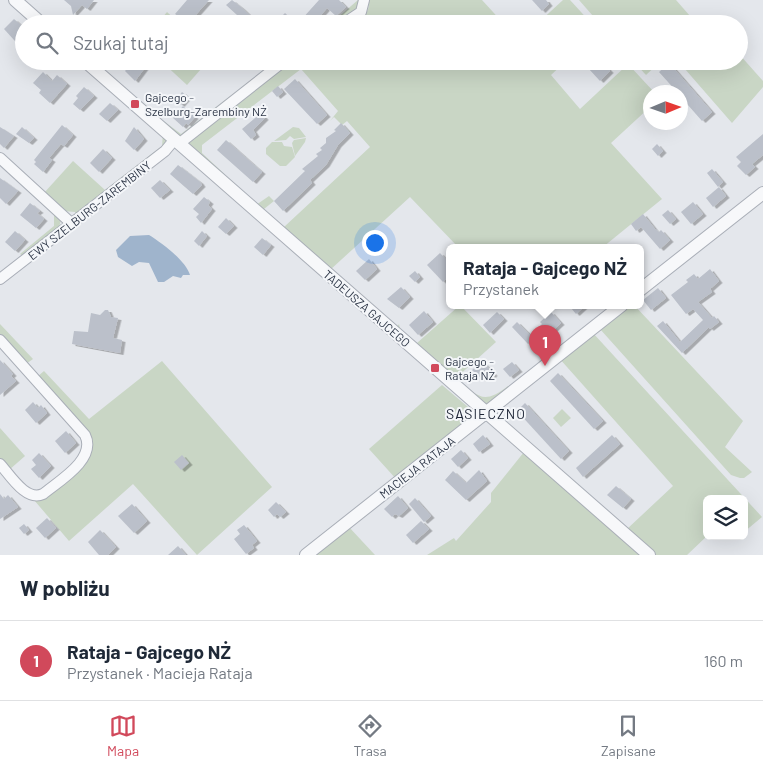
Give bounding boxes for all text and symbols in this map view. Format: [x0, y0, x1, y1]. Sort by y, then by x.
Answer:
search box [15, 15, 748, 70]
icon: search [33, 29, 61, 57]
text: Szukaj tutaj [73, 31, 169, 54]
north arrow [643, 85, 688, 130]
place label: Gajcego - Szelburg-Zarembiny NŻ [145, 90, 267, 118]
marker: Gajcego - Szelburg-Zarembiny NŻ [129, 98, 141, 110]
street label: EWY SZELBURG-ZAREMBINY [25, 158, 153, 262]
your location [362, 230, 388, 256]
popup [446, 244, 644, 309]
text: Rataja - Gajcego NŻ [463, 256, 627, 279]
street label: TADEUSZA GAJCEGO [321, 267, 413, 349]
text: Przystanek [463, 279, 539, 298]
pin: 1 [529, 325, 561, 366]
place label: Gajcego - Rataja NŻ [445, 354, 495, 382]
marker: Gajcego - Rataja NŻ [429, 362, 441, 374]
district label: SĄSIECZNO [446, 405, 526, 422]
street label: MACIEJA RATAJA [376, 433, 458, 501]
map controls [703, 495, 748, 540]
button: layers [703, 495, 748, 540]
text: W pobliżu [20, 575, 110, 600]
text: Rataja - Gajcego NŻ [67, 640, 231, 663]
text: 1 [33, 651, 39, 670]
text: 160 m [704, 651, 743, 670]
text: Przystanek · Macieja Rataja [67, 663, 253, 682]
tab: Mapa [107, 712, 139, 759]
tab: Trasa [353, 712, 387, 759]
tab: Zapisane [601, 712, 656, 759]

